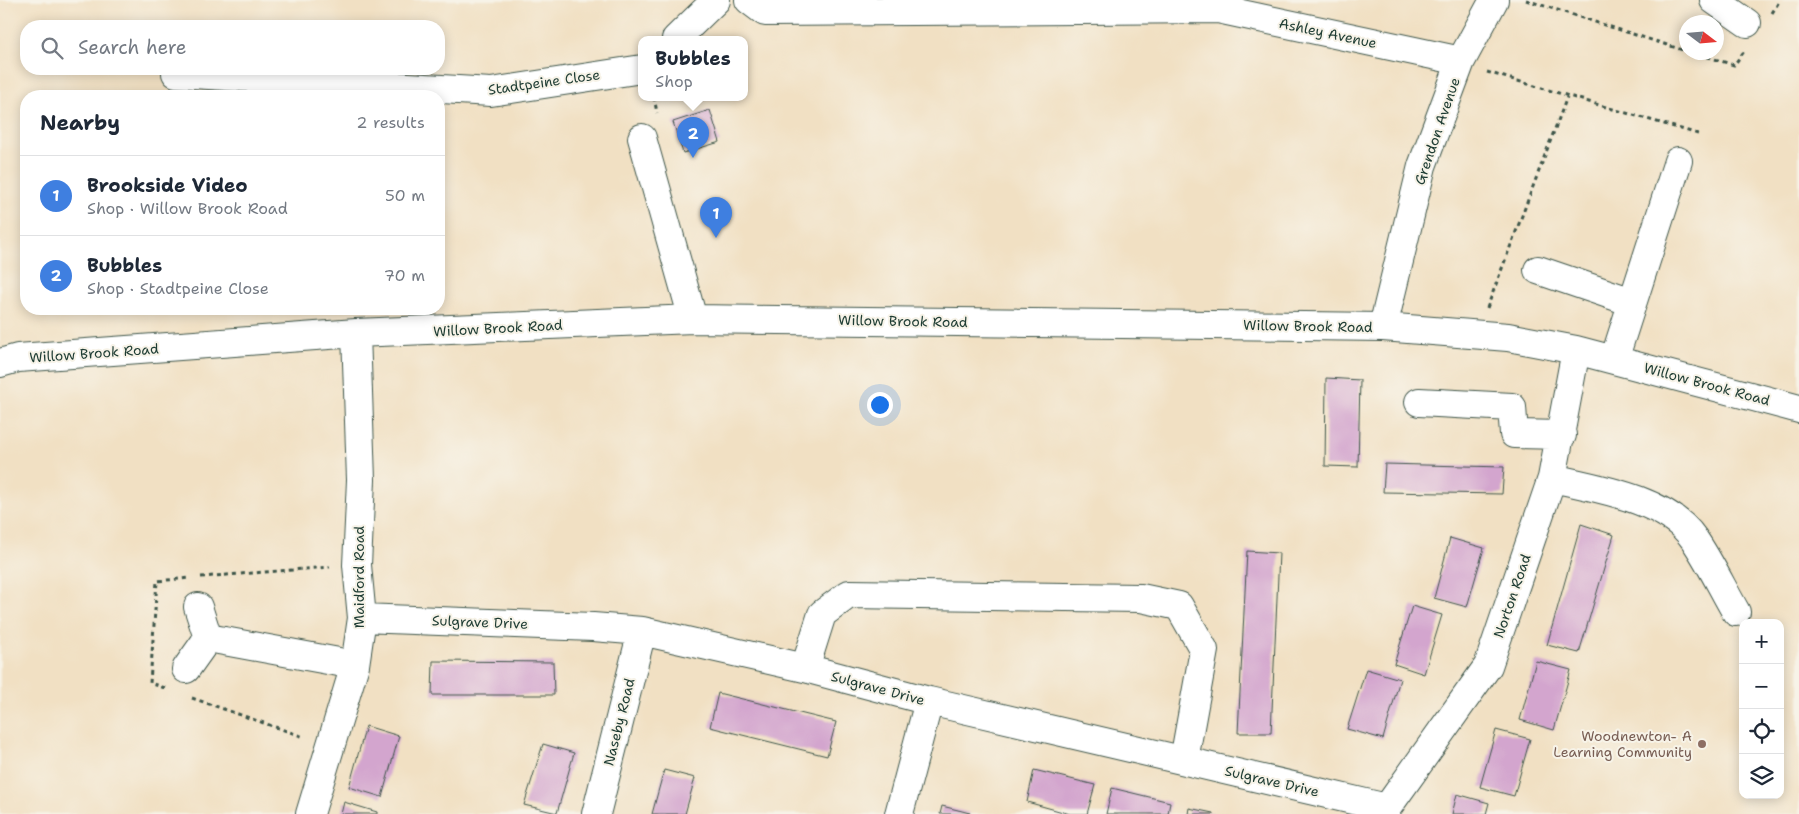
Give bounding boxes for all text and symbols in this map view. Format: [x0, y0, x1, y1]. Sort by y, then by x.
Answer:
street label: Ashley Avenue [1277, 14, 1379, 52]
north arrow [1679, 15, 1724, 60]
search box [20, 20, 445, 75]
icon: search [38, 34, 66, 62]
text: Search here [78, 35, 187, 60]
popup [638, 36, 748, 101]
text: Bubbles [655, 46, 731, 71]
street label: Stadtpeine Close [487, 65, 601, 99]
text: Shop [655, 71, 693, 92]
street label: Grendon Avenue [1410, 75, 1464, 187]
text: Nearby [40, 109, 120, 137]
text: 2 results [356, 112, 425, 133]
pin: 2 [677, 117, 709, 158]
text: Brookside Video [87, 173, 248, 198]
text: 1 [52, 185, 60, 206]
text: 50 m [385, 185, 425, 206]
pin: 1 [700, 197, 732, 238]
text: Shop · Willow Brook Road [87, 198, 288, 219]
text: Bubbles [87, 253, 162, 278]
text: 2 [50, 265, 62, 286]
text: 70 m [384, 265, 425, 286]
text: Shop · Stadtpeine Close [87, 278, 269, 299]
street label: Willow Brook Road [838, 311, 968, 331]
street label: Willow Brook Road [433, 316, 563, 340]
street label: Willow Brook Road [1243, 316, 1373, 336]
street label: Willow Brook Road [29, 339, 159, 366]
street label: Willow Brook Road [1642, 359, 1772, 409]
your location [867, 392, 893, 418]
street label: Maidford Road [350, 526, 368, 628]
street label: Norton Road [1489, 552, 1535, 640]
street label: Sulgrave Drive [432, 611, 528, 633]
map controls [1739, 619, 1784, 799]
button: + [1739, 619, 1784, 664]
button: − [1739, 664, 1784, 709]
street label: Sulgrave Drive [829, 667, 927, 709]
street label: Naseby Road [599, 676, 639, 768]
button: locate [1739, 709, 1784, 754]
place label: Woodnewton- A Learning Community [1553, 727, 1692, 761]
marker: Woodnewton- A Learning Community [1696, 738, 1708, 750]
button: layers [1739, 754, 1784, 799]
street label: Sulgrave Drive [1223, 761, 1321, 801]

